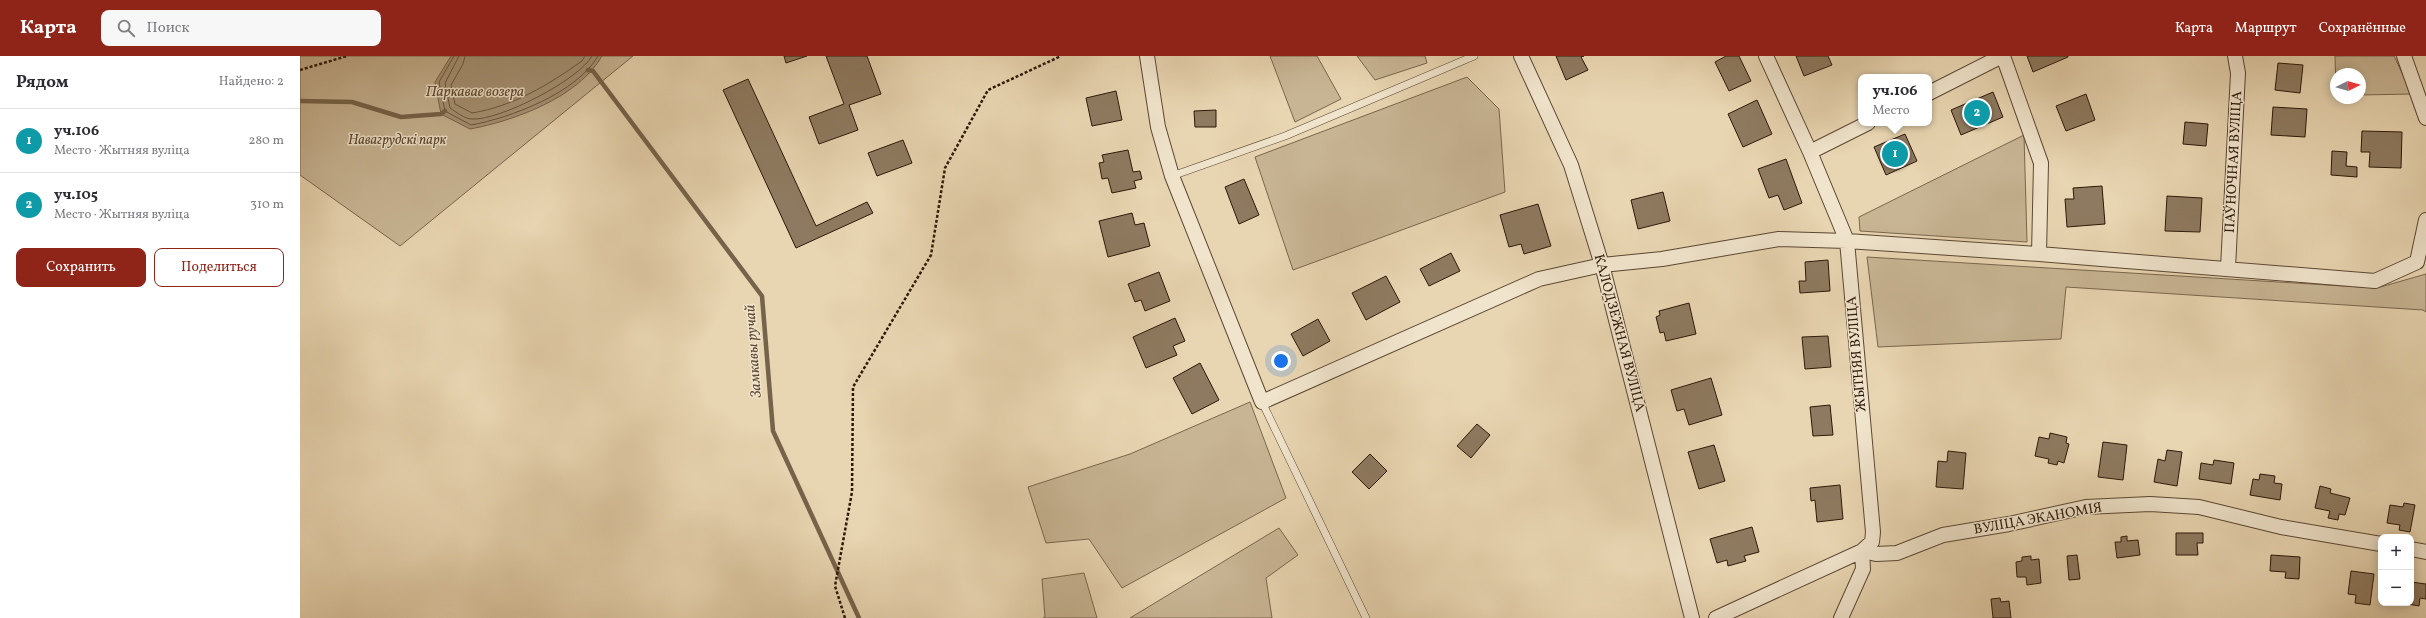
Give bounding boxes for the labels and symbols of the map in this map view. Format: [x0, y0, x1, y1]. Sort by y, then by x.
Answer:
north arrow [2330, 68, 2366, 104]
water label: Паркавае возера [426, 82, 524, 103]
street label: ПАЎНОЧНАЯ ВУЛІЦА [2220, 90, 2247, 233]
pin: 2 [1964, 98, 1990, 128]
park label: Навагрудскі парк [348, 131, 446, 150]
pin: 1 [1882, 139, 1908, 169]
street label: КАЛОДЗЕЖНАЯ ВУЛІЦА [1589, 252, 1649, 414]
street label: ЖЫТНЯЯ ВУЛІЦА [1842, 295, 1872, 413]
water label: Замкавы ручай [740, 303, 768, 399]
your location [1271, 351, 1291, 371]
street label: ВУЛІЦА ЭКАНОМІЯ [1972, 498, 2104, 540]

